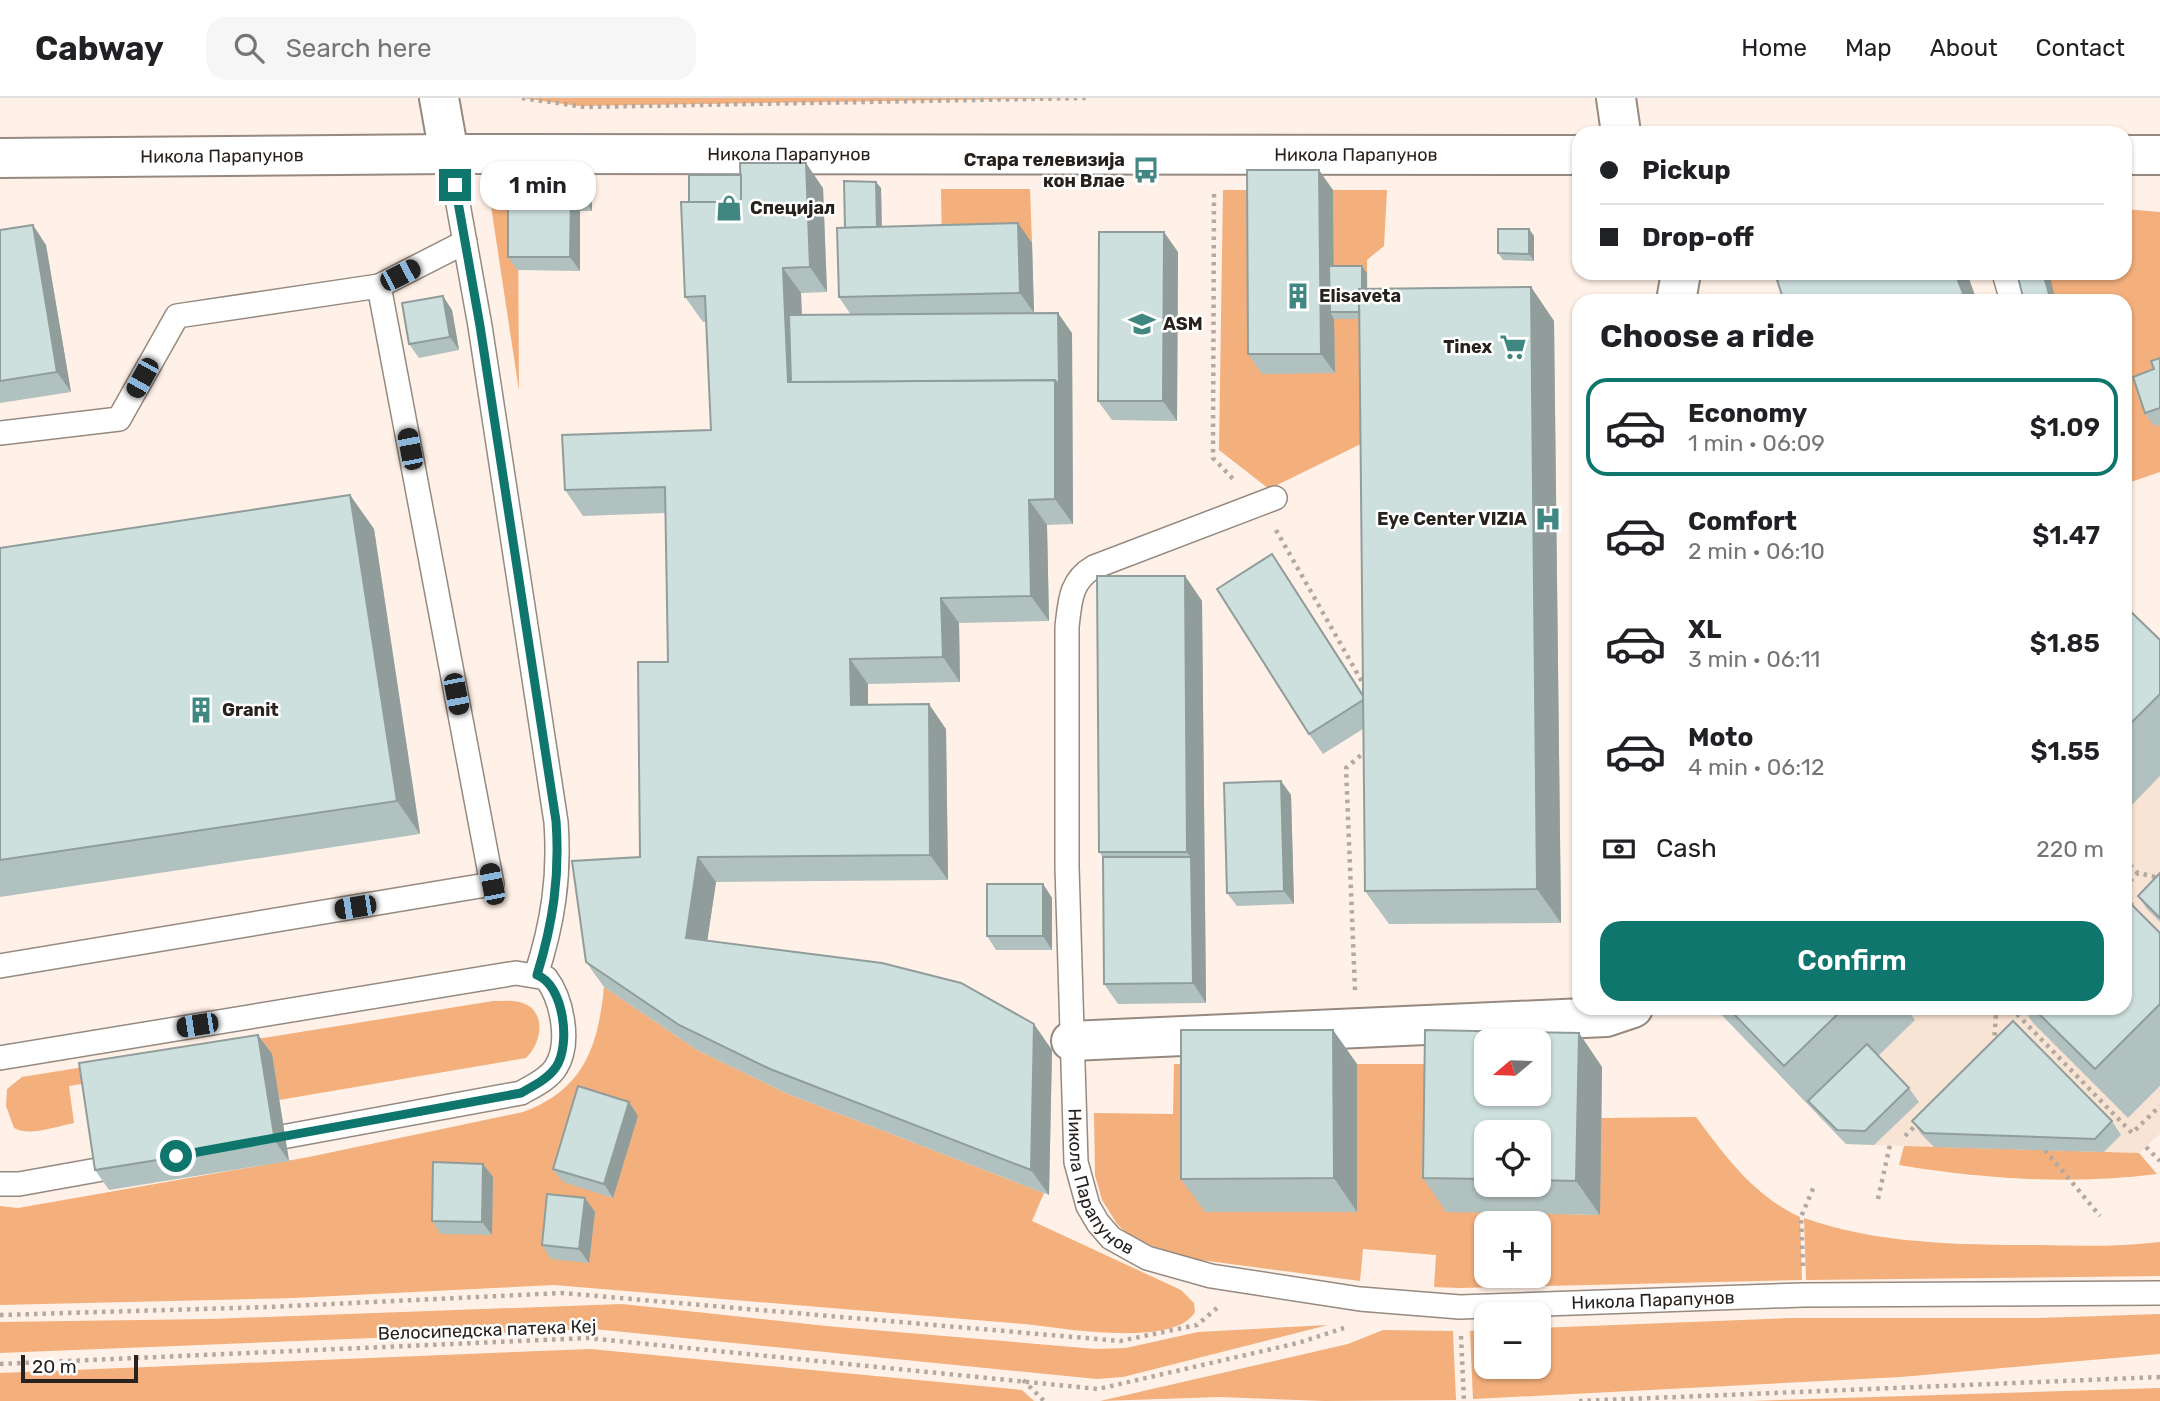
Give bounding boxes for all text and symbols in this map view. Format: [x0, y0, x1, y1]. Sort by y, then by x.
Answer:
search box [206, 17, 696, 80]
text: Cabway [35, 29, 164, 68]
icon: search [230, 29, 268, 67]
text: Search here [286, 33, 432, 64]
text: Home [1741, 34, 1807, 62]
text: Map [1845, 34, 1892, 62]
text: About [1930, 34, 1998, 62]
text: Contact [2036, 34, 2125, 62]
street label: Никола Парапунов [707, 143, 871, 165]
street label: Никола Парапунов [140, 144, 304, 168]
street label: Никола Парапунов [1274, 144, 1438, 166]
place label: Стара телевизија кон Влае [964, 149, 1125, 192]
bus stop icon: Стара телевизија кон Влае [1131, 155, 1161, 185]
text: Pickup [1642, 155, 1731, 186]
callout: 1 min [480, 160, 595, 210]
route end [439, 169, 471, 201]
text: 1 min [509, 171, 567, 199]
shop icon: Специјал [714, 193, 744, 223]
place label: Специјал [750, 197, 835, 219]
text: Drop-off [1642, 222, 1754, 253]
car [377, 256, 424, 294]
building icon: Elisaveta [1283, 281, 1313, 311]
place label: Elisaveta [1319, 285, 1401, 307]
school or university icon: ASM [1127, 309, 1157, 339]
place label: ASM [1163, 313, 1203, 335]
text: Choose a ride [1600, 317, 1814, 355]
supermarket icon: Tinex [1498, 332, 1528, 362]
place label: Tinex [1443, 336, 1492, 358]
car [123, 355, 162, 401]
icon: car [1604, 396, 1667, 459]
text: Economy [1688, 398, 1807, 429]
text: $1.09 [2030, 412, 2100, 443]
car [396, 426, 425, 472]
text: 1 min · 06:09 [1688, 429, 1825, 457]
hospital icon: Eye Center VIZIA [1533, 504, 1563, 534]
icon: car [1604, 504, 1667, 567]
text: Comfort [1688, 506, 1797, 537]
place label: Eye Center VIZIA [1377, 508, 1527, 530]
text: $1.47 [2032, 520, 2100, 551]
text: 2 min · 06:10 [1688, 537, 1825, 565]
icon: car [1604, 612, 1667, 675]
text: XL [1688, 614, 1721, 645]
text: $1.85 [2030, 628, 2100, 659]
text: 3 min · 06:11 [1688, 645, 1820, 673]
car [442, 671, 471, 717]
building icon: Granit [186, 695, 216, 725]
place label: Granit [222, 699, 279, 721]
icon: car [1604, 720, 1667, 783]
text: Moto [1688, 722, 1753, 753]
text: $1.55 [2030, 736, 2100, 767]
text: 4 min · 06:12 [1688, 753, 1824, 781]
icon: cash [1600, 830, 1638, 868]
text: Cash [1656, 833, 1717, 864]
text: 220 m [2036, 835, 2104, 863]
car [478, 861, 507, 907]
car [333, 893, 378, 921]
button: Confirm [1600, 921, 2104, 1001]
car [175, 1011, 220, 1039]
north arrow [1474, 1029, 1550, 1106]
map controls [1474, 1029, 1551, 1379]
street label: Никола Парапунов [1063, 1108, 1138, 1260]
button: locate [1474, 1120, 1551, 1197]
route start [160, 1140, 192, 1172]
button: + [1474, 1211, 1551, 1288]
street label: Никола Парапунов [1571, 1286, 1735, 1314]
button: − [1474, 1302, 1551, 1379]
street label: Велосипедска патека Кеј [377, 1315, 597, 1345]
scale bar [21, 1352, 138, 1384]
text: 20 m [32, 1355, 77, 1378]

